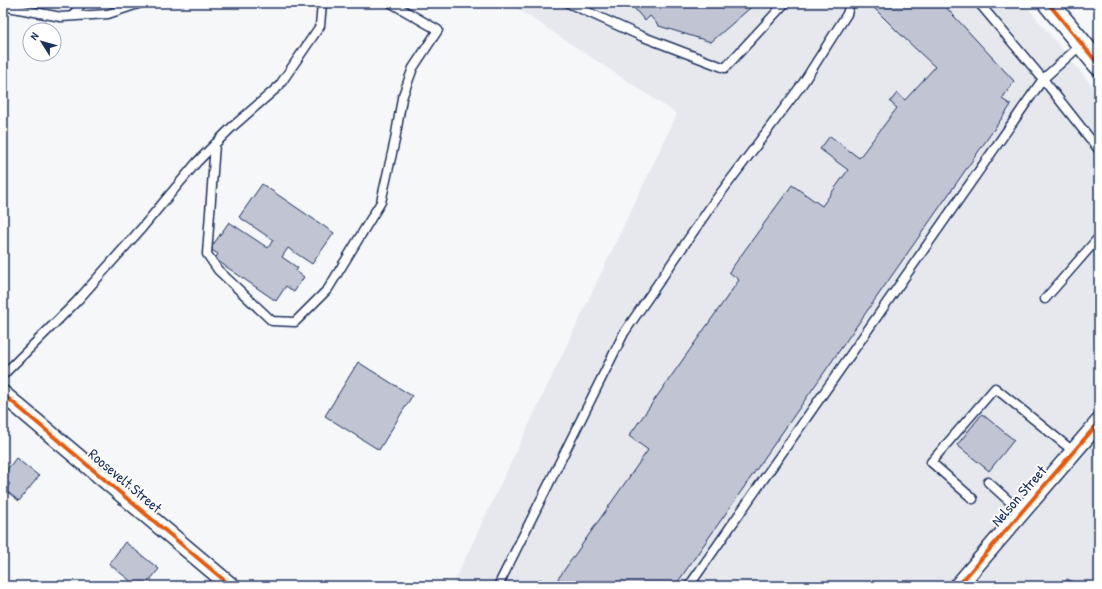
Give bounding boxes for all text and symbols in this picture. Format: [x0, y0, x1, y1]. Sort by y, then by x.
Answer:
north arrow [22, 22, 62, 62]
text: N [27, 29, 41, 43]
street label: Roosevelt Street [84, 444, 167, 518]
street label: Nelson Street [986, 460, 1052, 531]

